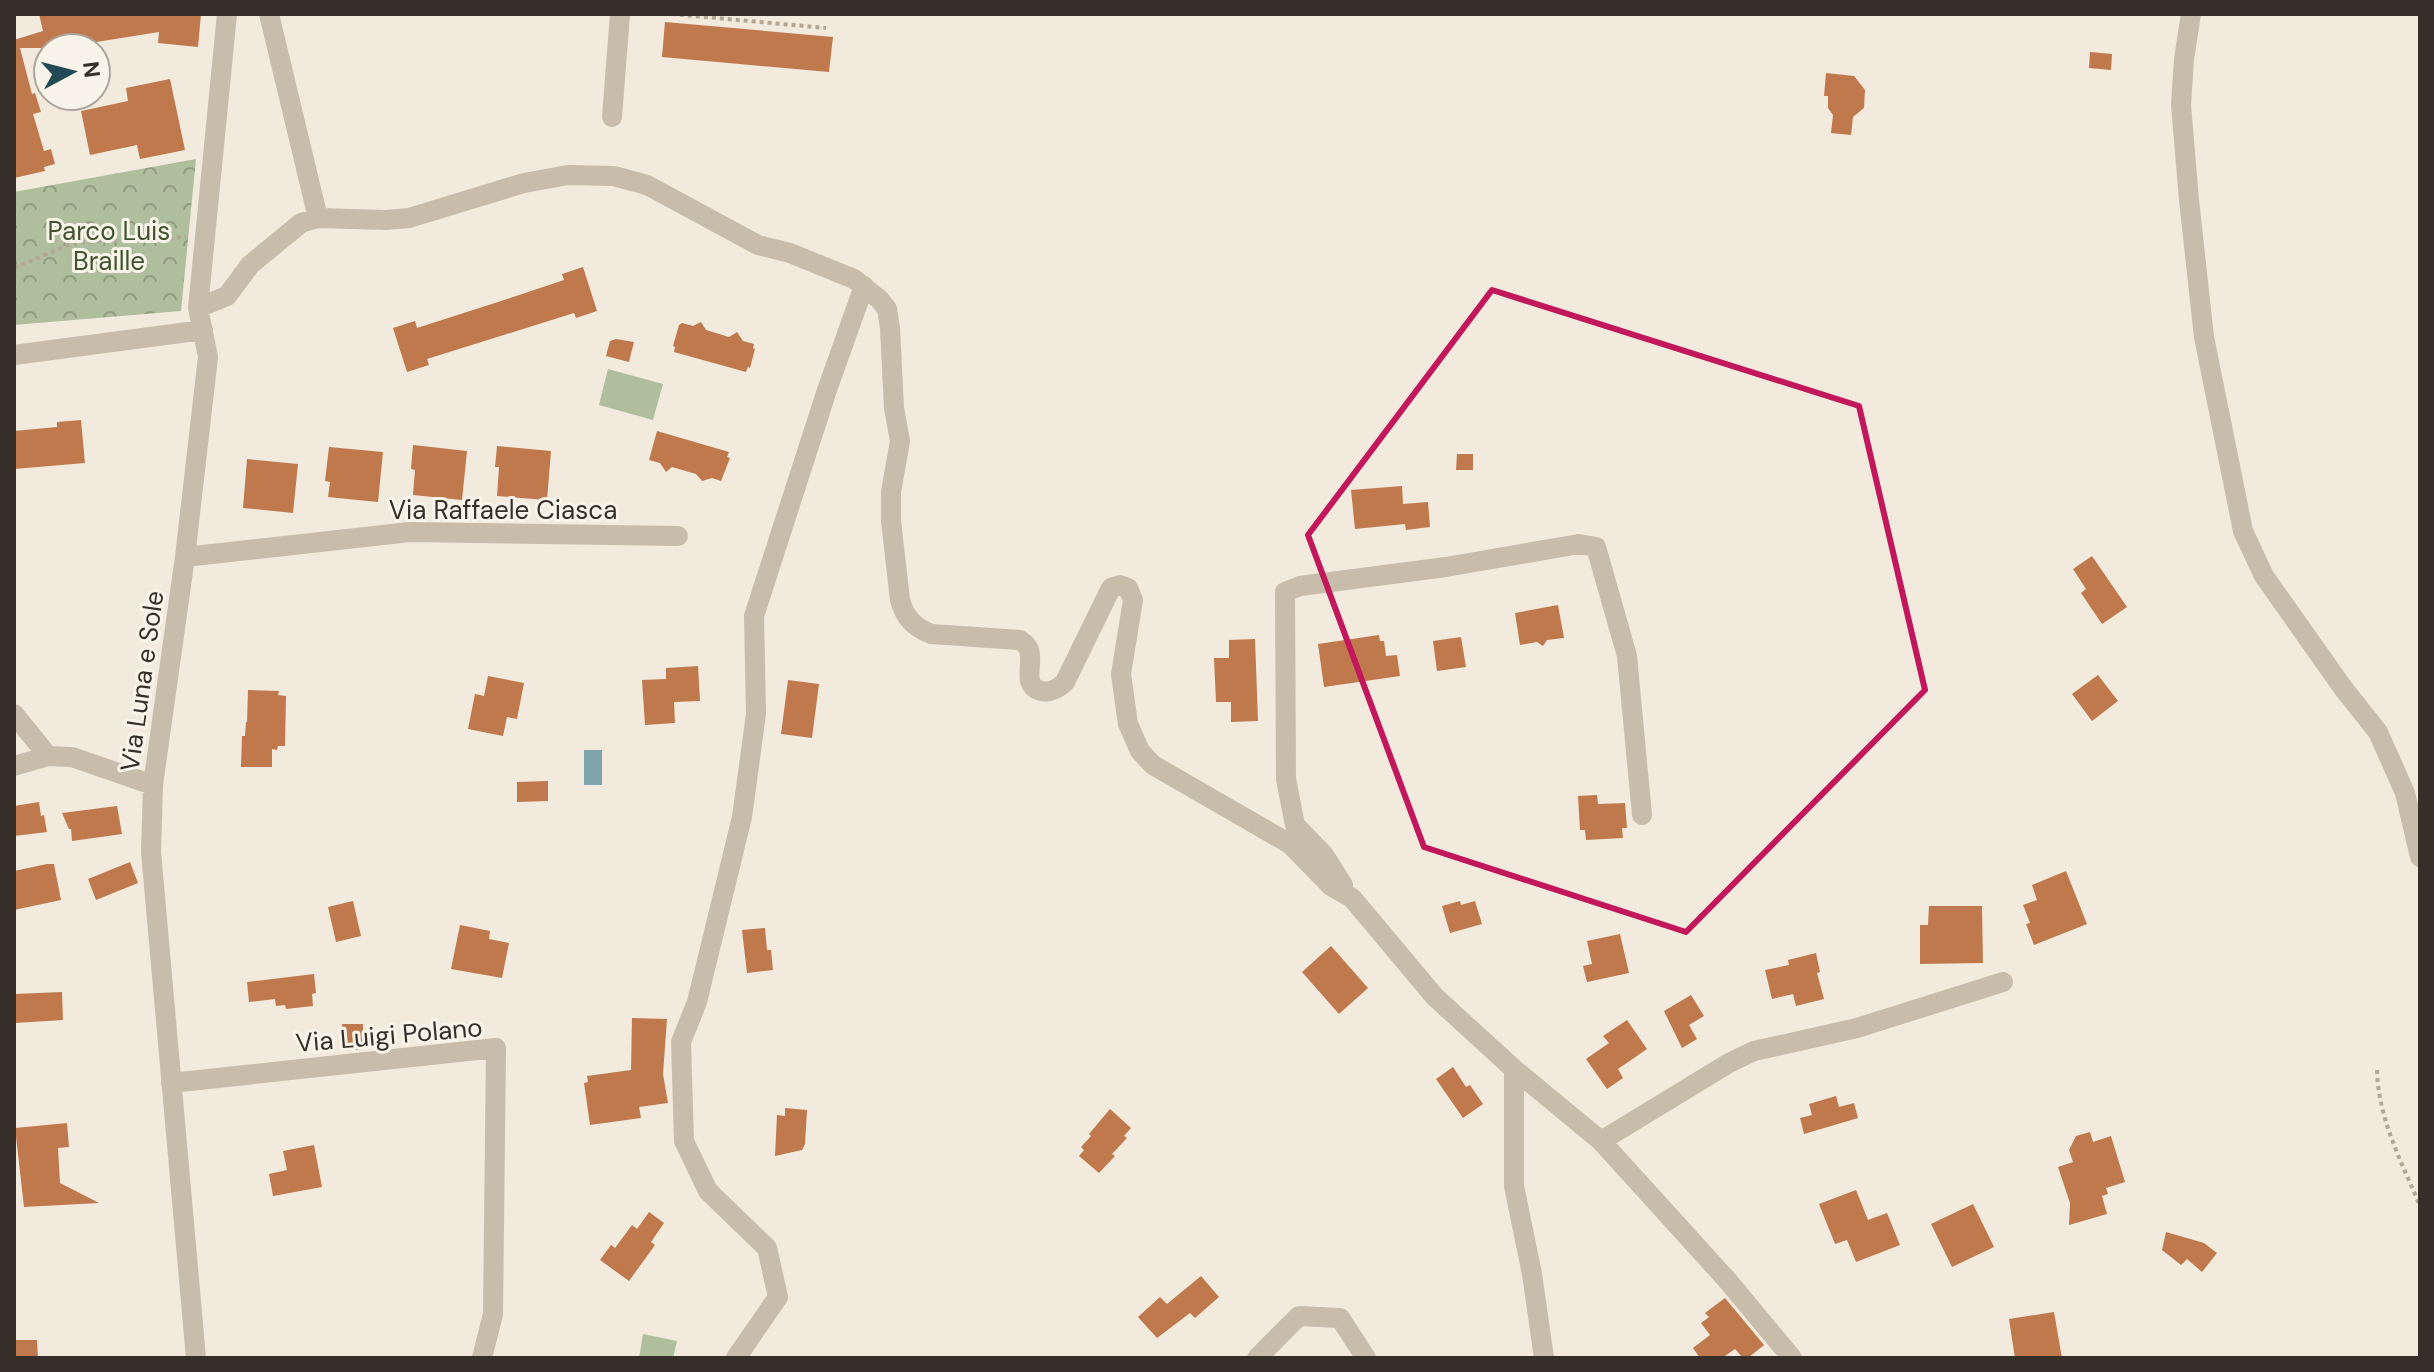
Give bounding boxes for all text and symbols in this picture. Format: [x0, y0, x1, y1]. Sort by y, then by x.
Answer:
north arrow [32, 32, 112, 112]
text: N [76, 60, 107, 79]
park label: Parco Luis Braille [48, 214, 170, 278]
street label: Via Raffaele Ciasca [389, 493, 617, 527]
street label: Via Luna e Sole [112, 589, 172, 773]
street label: Via Luigi Polano [294, 1010, 484, 1060]

